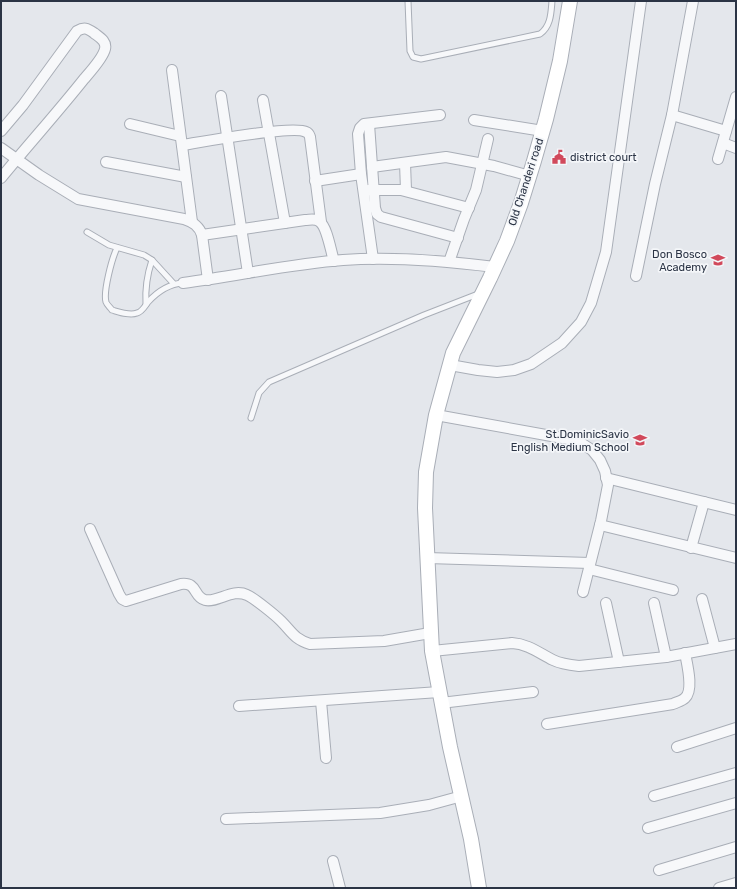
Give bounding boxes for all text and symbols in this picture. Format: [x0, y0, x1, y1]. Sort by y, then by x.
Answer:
street label: Old Chanderi road [506, 137, 546, 227]
public building icon: district court [551, 149, 567, 165]
place label: district court [570, 151, 637, 164]
place label: Don Bosco Academy [652, 248, 707, 274]
school or university icon: Don Bosco Academy [710, 252, 726, 268]
place label: St.DominicSavio English Medium School [511, 428, 629, 454]
school or university icon: St.DominicSavio English Medium School [632, 432, 648, 448]

